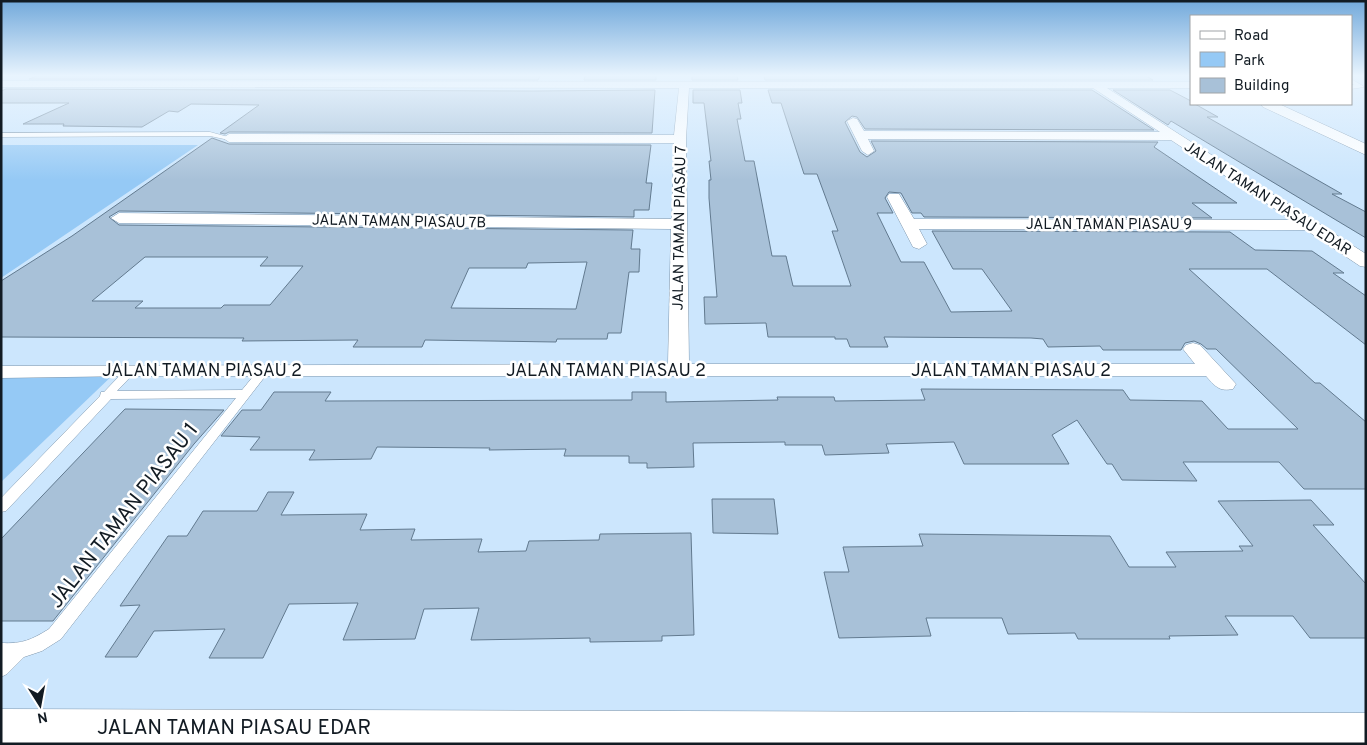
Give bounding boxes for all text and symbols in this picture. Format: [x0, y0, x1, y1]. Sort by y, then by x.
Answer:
legend [1190, 15, 1352, 105]
text: Road [1234, 27, 1269, 46]
text: Park [1234, 52, 1265, 71]
text: Building [1234, 77, 1289, 96]
street label: JALAN TAMAN PIASAU EDAR [1180, 138, 1354, 261]
street label: JALAN TAMAN PIASAU 7 [670, 145, 691, 311]
street label: JALAN TAMAN PIASAU 7B [312, 211, 486, 234]
street label: JALAN TAMAN PIASAU 9 [1026, 216, 1192, 235]
street label: JALAN TAMAN PIASAU 2 [102, 360, 302, 383]
street label: JALAN TAMAN PIASAU 2 [506, 360, 706, 383]
street label: JALAN TAMAN PIASAU 2 [911, 360, 1111, 383]
street label: JALAN TAMAN PIASAU 1 [43, 418, 205, 614]
north arrow [15, 680, 65, 730]
text: N [36, 707, 49, 726]
street label: JALAN TAMAN PIASAU EDAR [97, 715, 371, 742]

